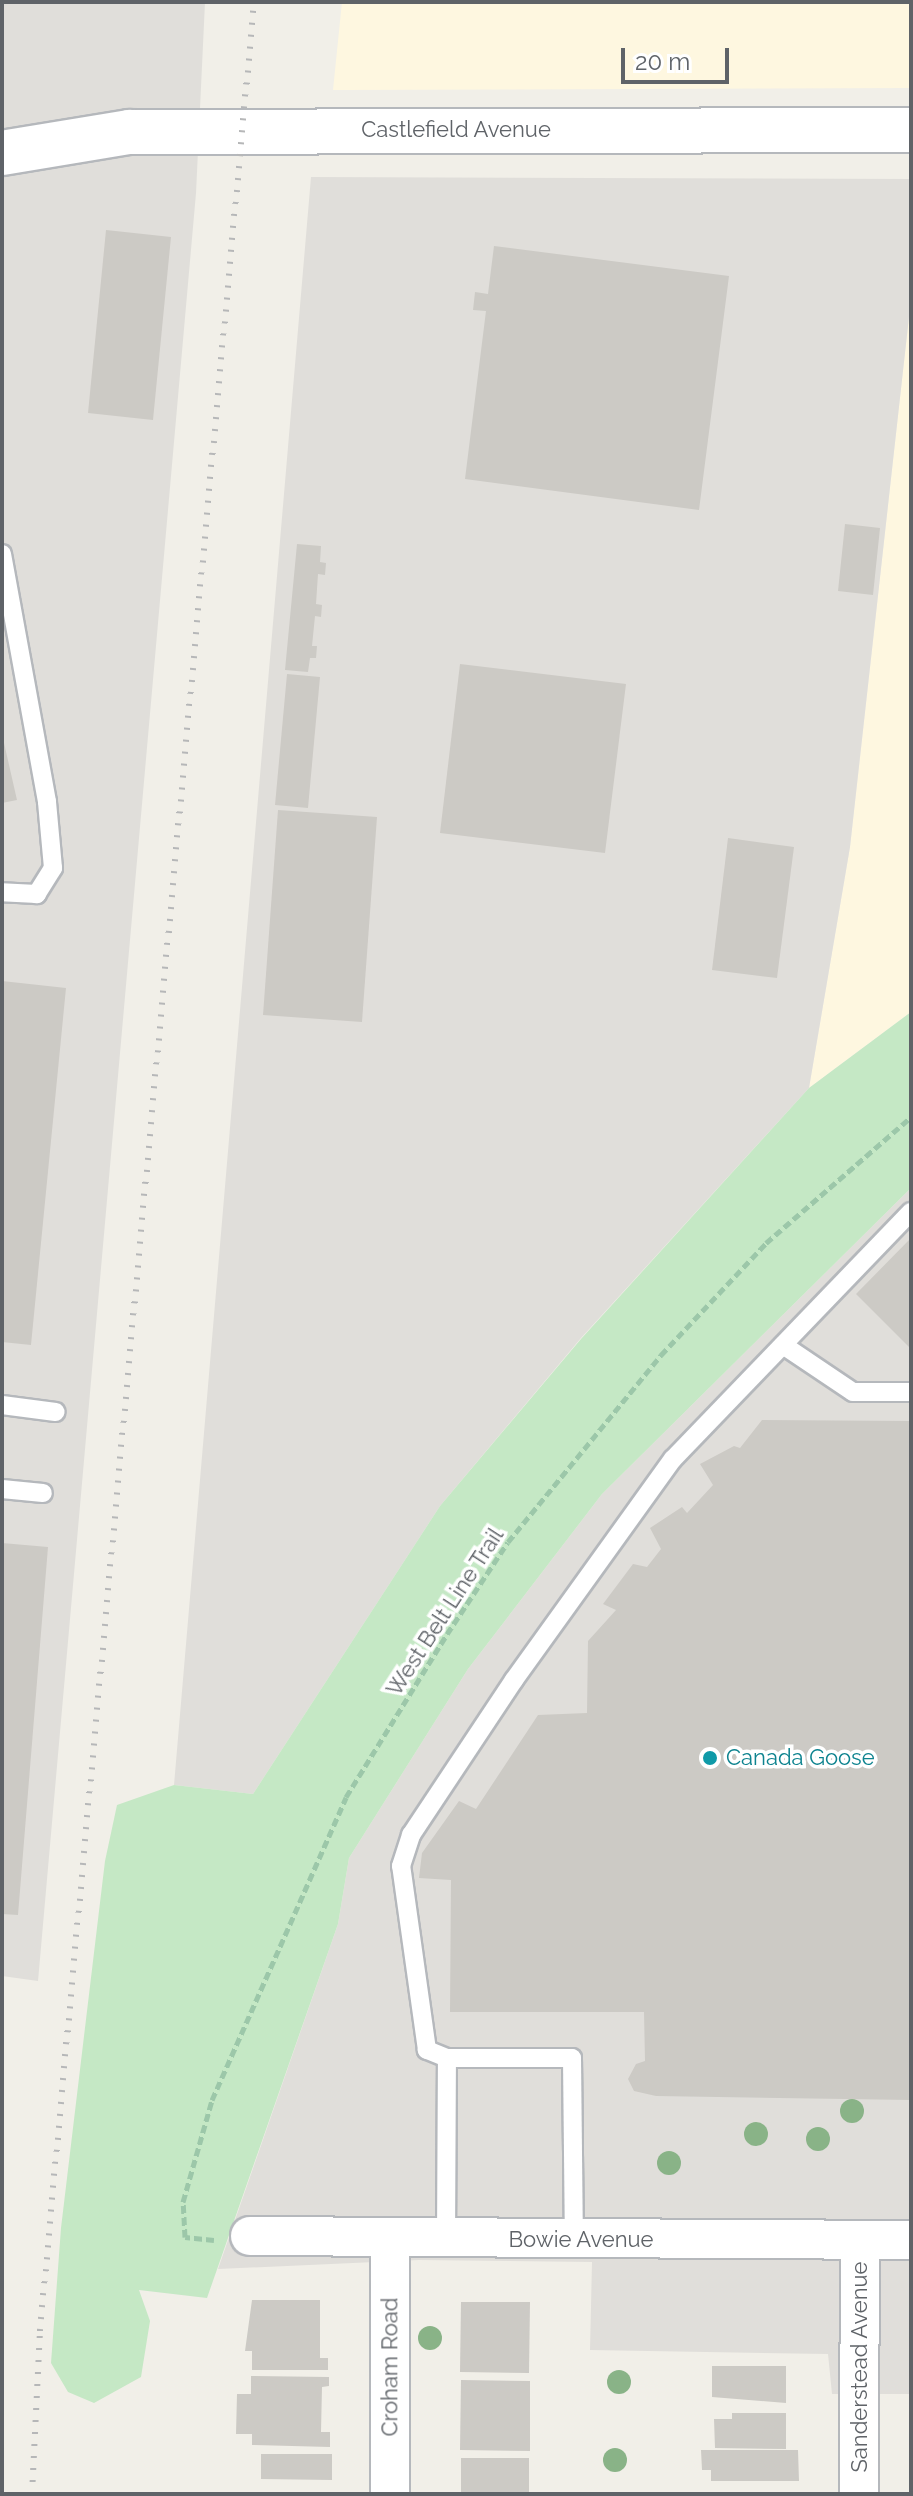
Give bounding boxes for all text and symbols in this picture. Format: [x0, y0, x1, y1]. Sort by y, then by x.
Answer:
scale bar [625, 32, 733, 82]
text: 20 m [635, 47, 690, 76]
street label: Castlefield Avenue [361, 117, 551, 143]
street label: West Belt Line Trail [381, 1523, 509, 1701]
place label: Canada Goose [726, 1745, 875, 1771]
marker: Canada Goose [701, 1749, 719, 1767]
street label: Bowie Avenue [508, 2227, 654, 2253]
street label: Sanderstead Avenue [847, 2261, 873, 2473]
street label: Croham Road [377, 2298, 403, 2436]

